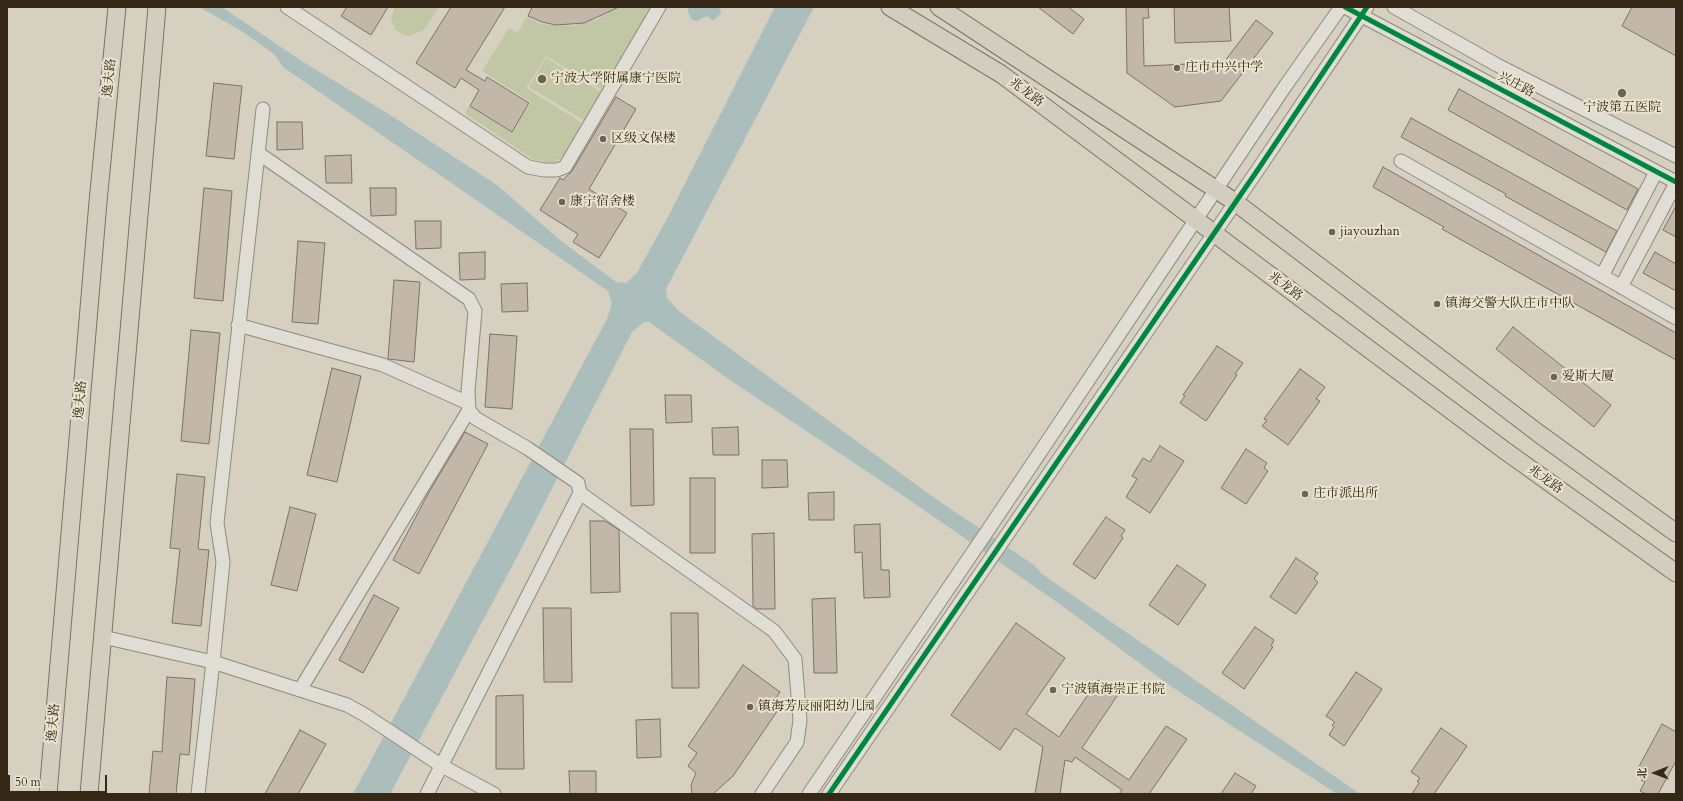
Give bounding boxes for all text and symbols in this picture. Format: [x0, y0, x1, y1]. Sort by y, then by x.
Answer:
street label: 逸夫路 [100, 58, 120, 98]
place label: 庄市中兴中学 [1185, 60, 1263, 76]
marker: 庄市中兴中学 [1172, 63, 1182, 73]
street label: 兴庄路 [1495, 69, 1537, 101]
place label: 宁波大学附属康宁医院 [551, 71, 681, 87]
marker: 宁波大学附属康宁医院 [536, 73, 548, 85]
street label: 兆龙路 [1006, 75, 1046, 111]
marker: 宁波第五医院 [1616, 87, 1628, 99]
place label: 宁波第五医院 [1583, 100, 1661, 116]
place label: 区级文保楼 [611, 131, 676, 147]
marker: 区级文保楼 [598, 134, 608, 144]
place label: 康宁宿舍楼 [570, 194, 635, 210]
marker: 康宁宿舍楼 [557, 197, 567, 207]
place label: jiayouzhan [1340, 224, 1400, 240]
marker: jiayouzhan [1327, 227, 1337, 237]
street label: 兆龙路 [1265, 269, 1305, 305]
place label: 镇海交警大队庄市中队 [1445, 296, 1575, 312]
marker: 镇海交警大队庄市中队 [1432, 299, 1442, 309]
place label: 爱斯大厦 [1562, 369, 1614, 385]
marker: 爱斯大厦 [1549, 372, 1559, 382]
street label: 逸夫路 [72, 380, 90, 420]
street label: 兆龙路 [1525, 462, 1565, 498]
place label: 庄市派出所 [1313, 486, 1378, 502]
marker: 庄市派出所 [1300, 489, 1310, 499]
place label: 宁波镇海崇正书院 [1061, 682, 1165, 698]
marker: 宁波镇海崇正书院 [1048, 685, 1058, 695]
place label: 镇海芳辰丽阳幼儿园 [758, 699, 875, 715]
marker: 镇海芳辰丽阳幼儿园 [745, 702, 755, 712]
street label: 逸夫路 [45, 703, 63, 743]
north arrow [1635, 753, 1675, 793]
scale bar [10, 767, 109, 793]
text: 北 [1635, 768, 1650, 779]
text: 50 m [15, 774, 41, 790]

